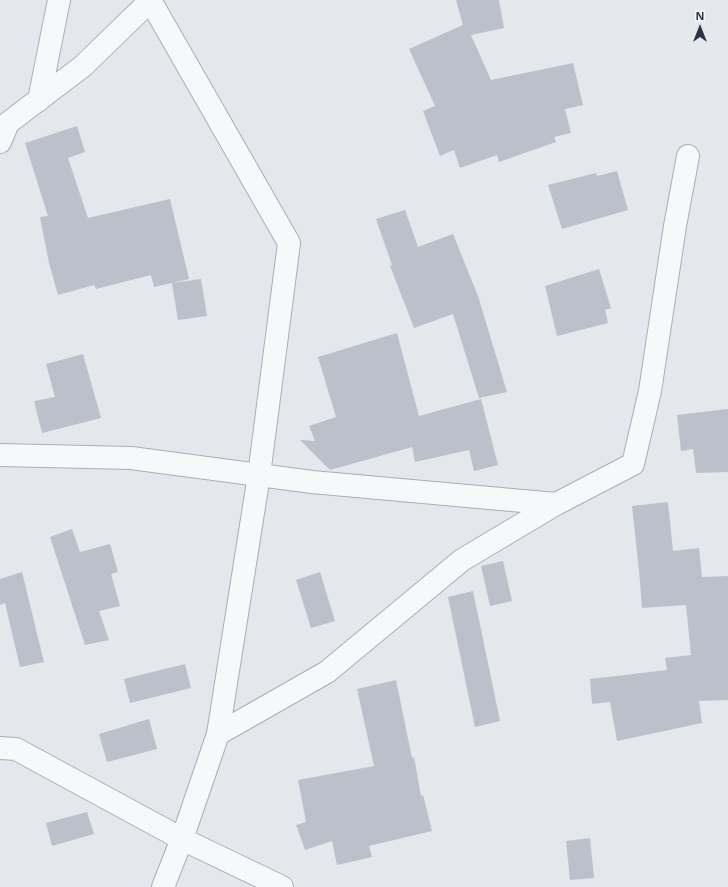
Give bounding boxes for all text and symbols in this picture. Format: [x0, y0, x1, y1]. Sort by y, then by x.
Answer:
north arrow [680, 8, 720, 48]
text: N [696, 8, 704, 23]

